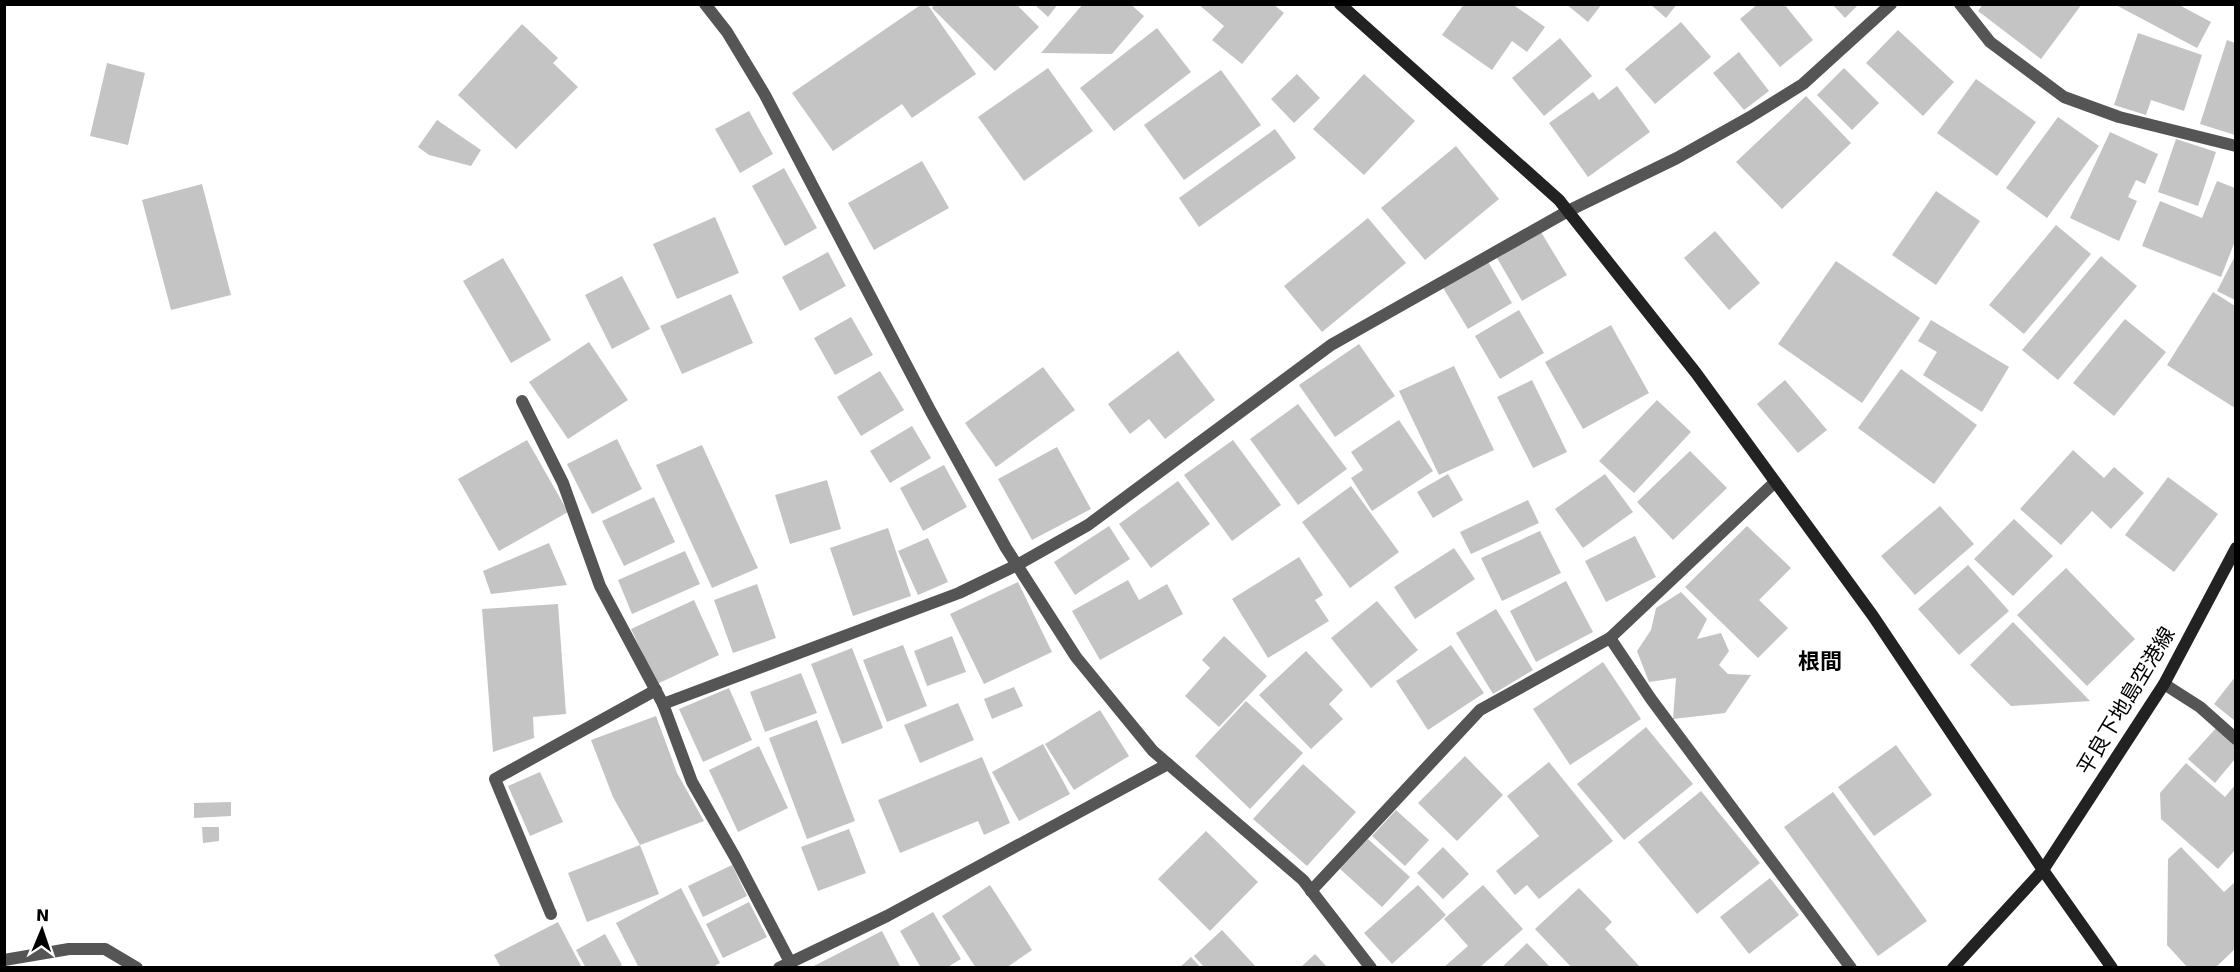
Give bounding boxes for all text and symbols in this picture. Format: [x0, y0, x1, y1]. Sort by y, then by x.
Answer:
street label: 平良下地島空港線 [2072, 623, 2180, 779]
district label: 根間 [1798, 649, 1842, 674]
north arrow [12, 900, 72, 960]
text: N [35, 906, 50, 925]

